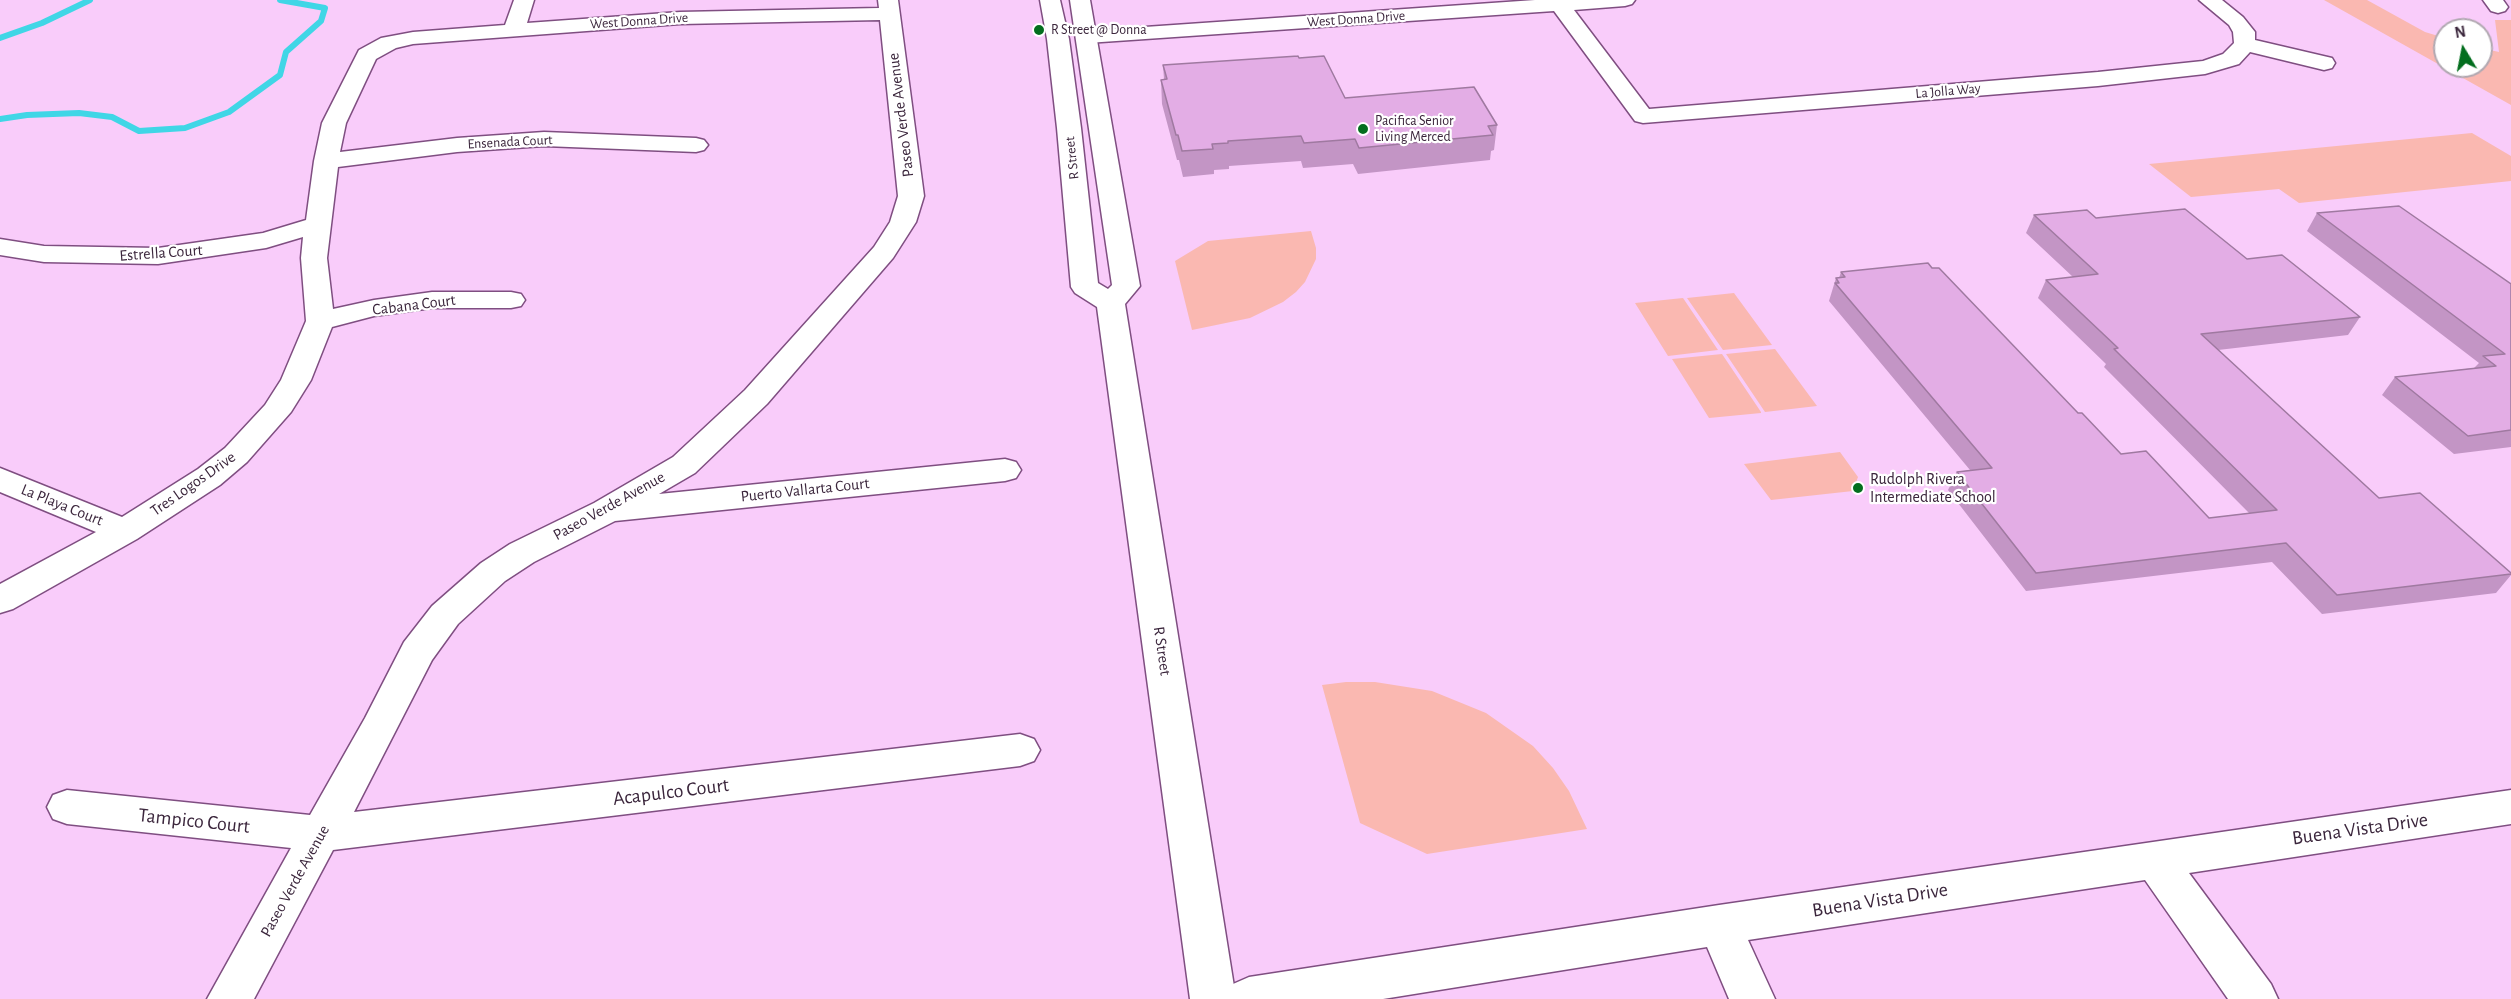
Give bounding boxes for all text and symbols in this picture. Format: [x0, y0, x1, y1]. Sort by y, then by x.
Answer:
street label: West Donna Drive [1306, 7, 1406, 31]
street label: West Donna Drive [589, 9, 689, 33]
north arrow [2433, 18, 2493, 78]
place label: R Street @ Donna [1051, 22, 1147, 38]
marker: R Street @ Donna [1032, 23, 1046, 37]
text: N [2453, 23, 2467, 41]
street label: Paseo Verde Avenue [884, 52, 918, 178]
street label: La Jolla Way [1915, 80, 1981, 102]
place label: Pacifica Senior Living Merced [1375, 113, 1454, 146]
marker: Pacifica Senior Living Merced [1356, 122, 1370, 136]
street label: Ensenada Court [467, 131, 553, 153]
street label: R Street [1061, 136, 1083, 180]
street label: Estrella Court [119, 241, 203, 265]
street label: Cabana Court [371, 290, 457, 320]
street label: Tres Logos Drive [147, 448, 239, 520]
street label: Paseo Verde Avenue [550, 467, 668, 545]
place label: Rudolph Rivera Intermediate School [1870, 469, 1996, 507]
street label: Puerto Vallarta Court [740, 474, 870, 506]
street label: La Playa Court [18, 480, 106, 530]
marker: Rudolph Rivera Intermediate School [1851, 481, 1865, 495]
street label: R Street [1149, 625, 1175, 677]
street label: Acapulco Court [612, 773, 730, 811]
street label: Tampico Court [137, 803, 251, 839]
street label: Buena Vista Drive [2290, 808, 2430, 850]
street label: Paseo Verde Avenue [256, 822, 334, 940]
street label: Buena Vista Drive [1810, 877, 1950, 923]

